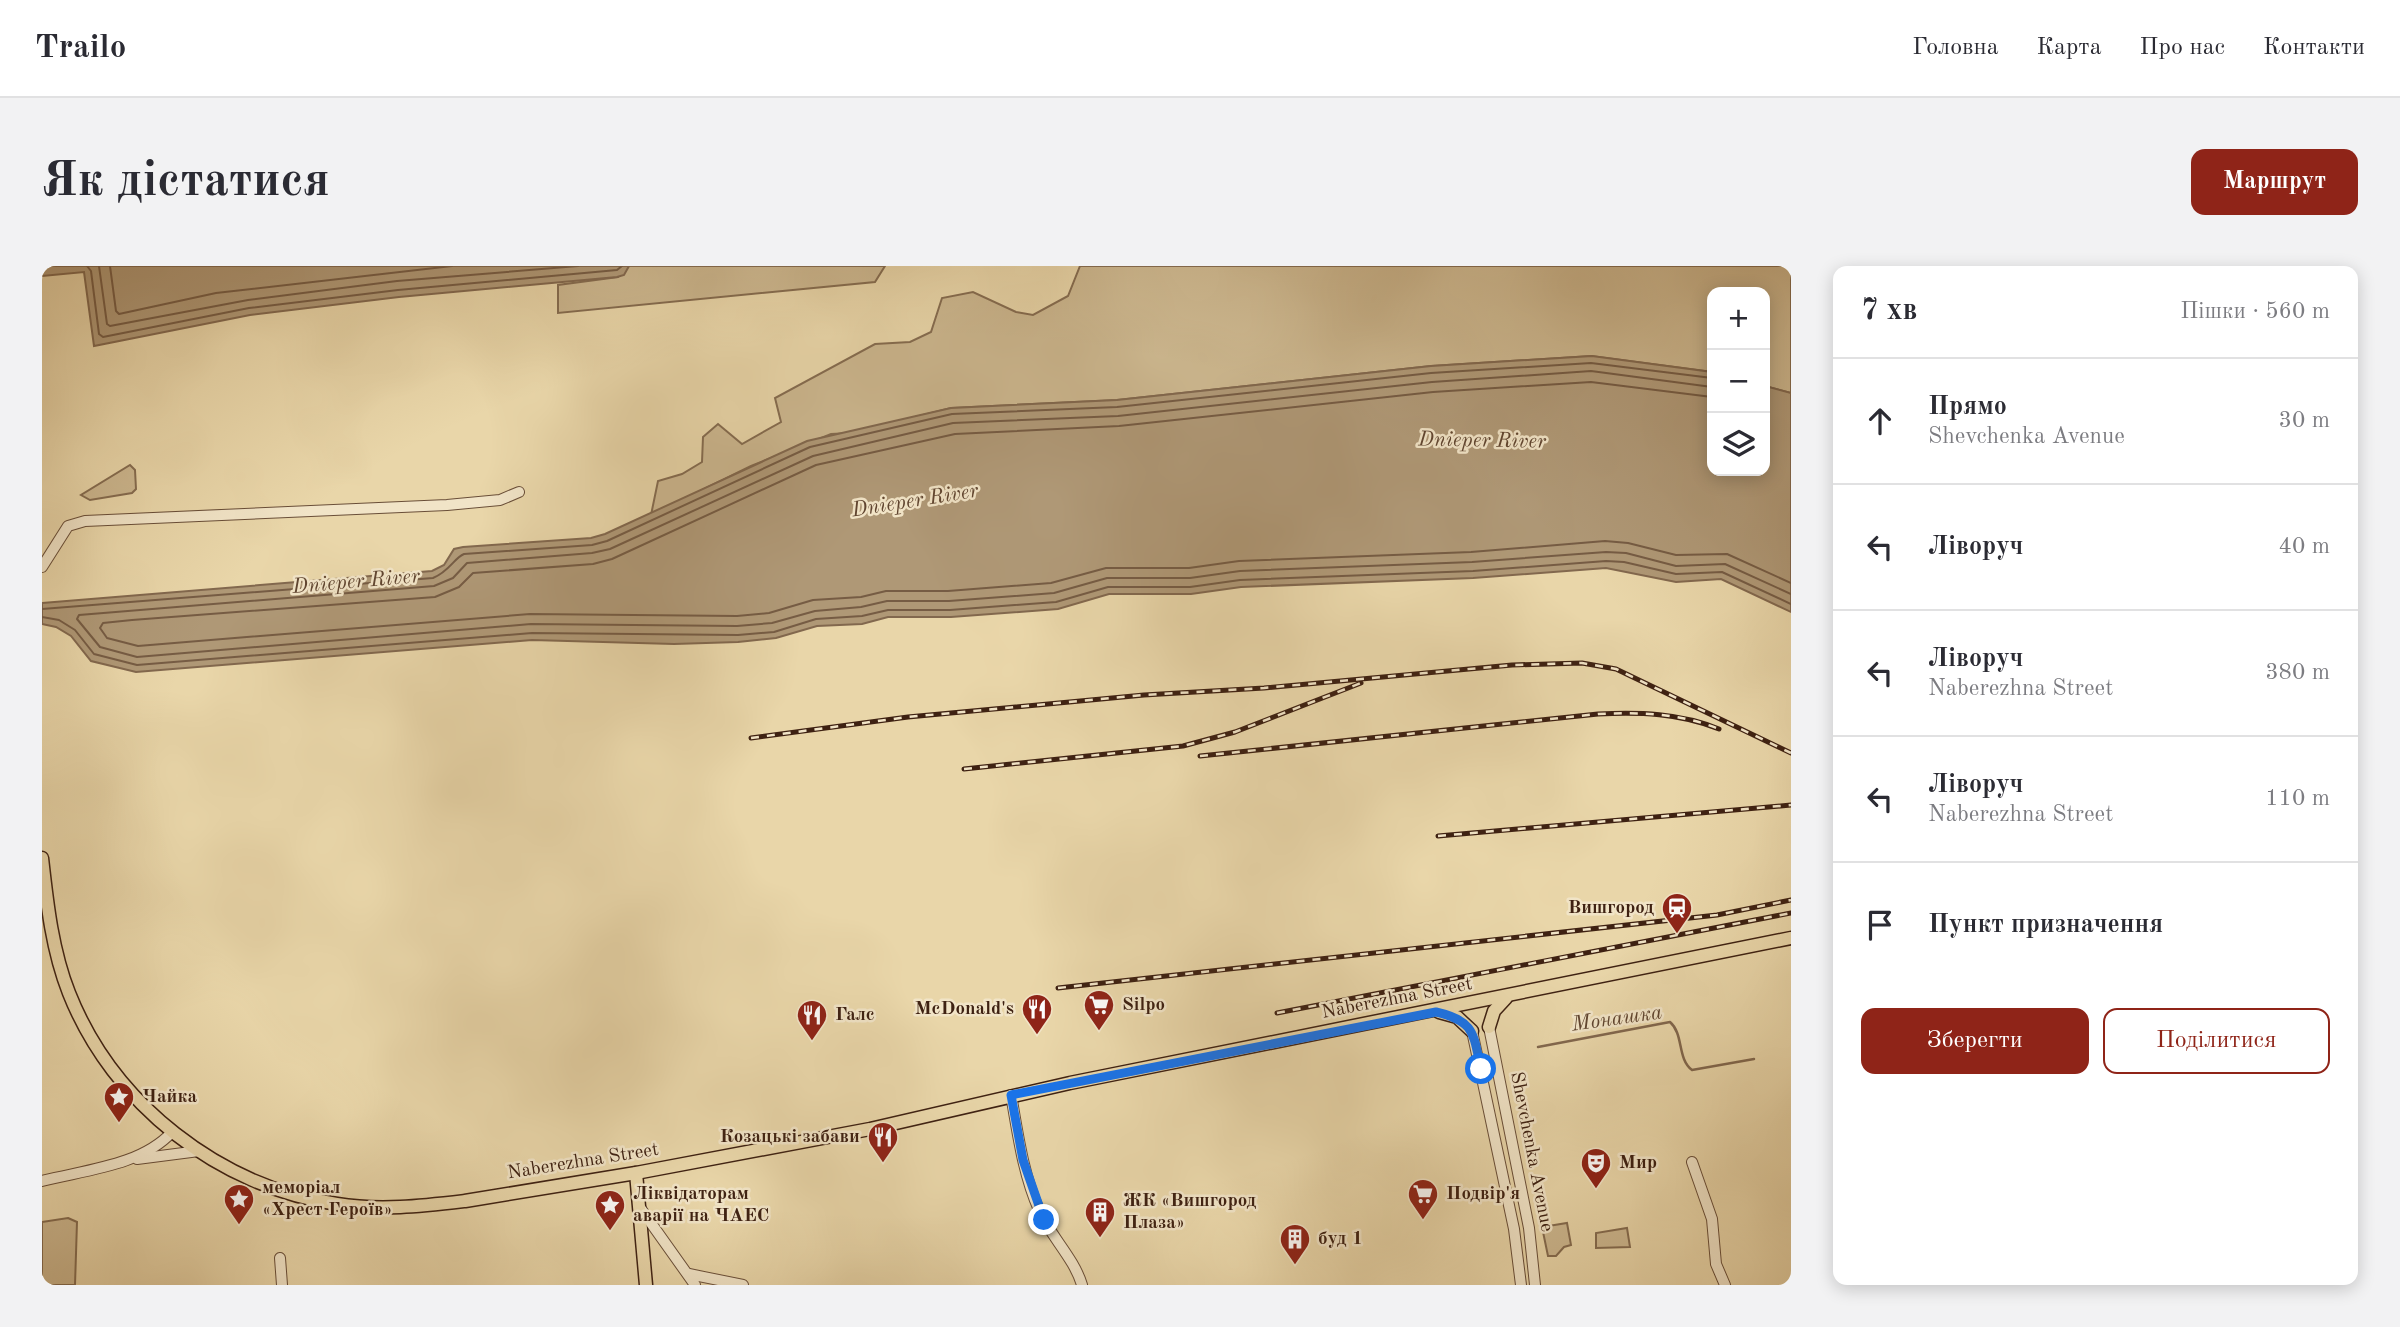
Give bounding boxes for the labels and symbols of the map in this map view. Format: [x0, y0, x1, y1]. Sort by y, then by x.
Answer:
water label: Dnieper River [1417, 429, 1547, 453]
water label: Dnieper River [849, 480, 981, 522]
water label: Dnieper River [290, 566, 422, 598]
station icon: Вишгород [1660, 891, 1694, 935]
place label: Вишгород [1568, 899, 1654, 918]
street label: Naberezhna Street [1320, 975, 1474, 1023]
supermarket icon: Silpo [1082, 988, 1116, 1032]
restaurant icon: McDonald's [1020, 992, 1054, 1036]
place label: Silpo [1122, 996, 1165, 1015]
restaurant icon: Галс [795, 998, 829, 1042]
place label: McDonald's [915, 1000, 1014, 1019]
water label: Монашка [1569, 1002, 1664, 1036]
place label: Галс [835, 1006, 875, 1025]
route start [1465, 1053, 1496, 1084]
street label: Shevchenka Avenue [1506, 1070, 1556, 1234]
place icon: Чайка [102, 1080, 136, 1124]
place label: Чайка [142, 1088, 197, 1107]
restaurant icon: Козацькі забави [866, 1120, 900, 1164]
place label: Козацькі забави [720, 1128, 860, 1147]
street label: Naberezhna Street [506, 1141, 660, 1183]
theatre icon: Мир [1579, 1146, 1613, 1190]
place label: Мир [1619, 1154, 1657, 1173]
supermarket icon: Подвір'я [1406, 1177, 1440, 1221]
place label: меморіал «Хрест Героїв» [262, 1179, 393, 1220]
place icon: меморіал «Хрест Героїв» [222, 1182, 256, 1226]
place label: Ліквідаторам аварії на ЧАЕС [633, 1185, 769, 1226]
place label: Подвір'я [1446, 1185, 1520, 1204]
place icon: Ліквідаторам аварії на ЧАЕС [593, 1188, 627, 1232]
place label: ЖК «Вишгород Плаза» [1123, 1192, 1257, 1233]
building icon: ЖК «Вишгород Плаза» [1083, 1195, 1117, 1239]
route end [1028, 1204, 1059, 1235]
building icon: буд 1 [1278, 1222, 1312, 1266]
place label: буд 1 [1318, 1230, 1363, 1249]

